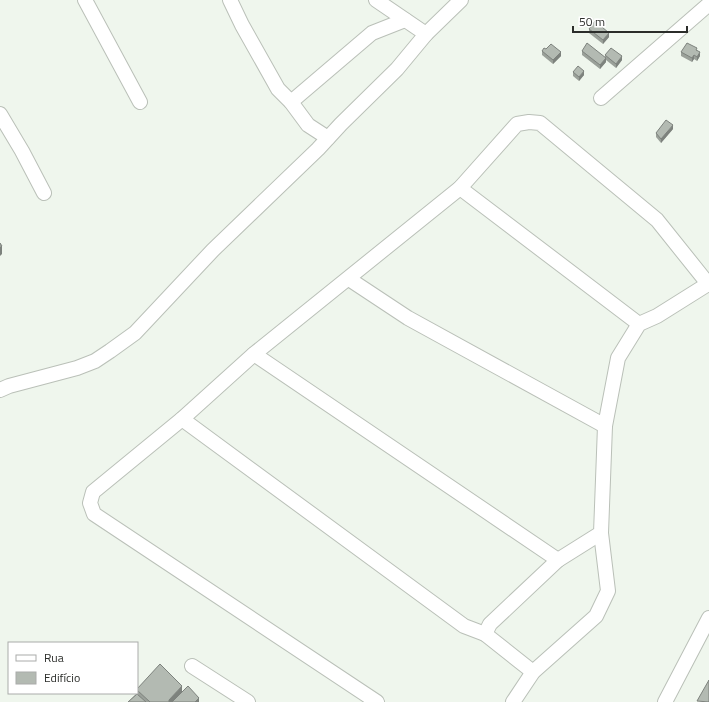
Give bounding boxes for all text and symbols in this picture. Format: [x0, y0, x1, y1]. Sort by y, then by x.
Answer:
scale bar [573, 8, 687, 34]
text: 50 m [579, 12, 605, 31]
legend [8, 642, 138, 694]
text: Rua [44, 648, 64, 667]
text: Edifício [44, 668, 80, 687]

